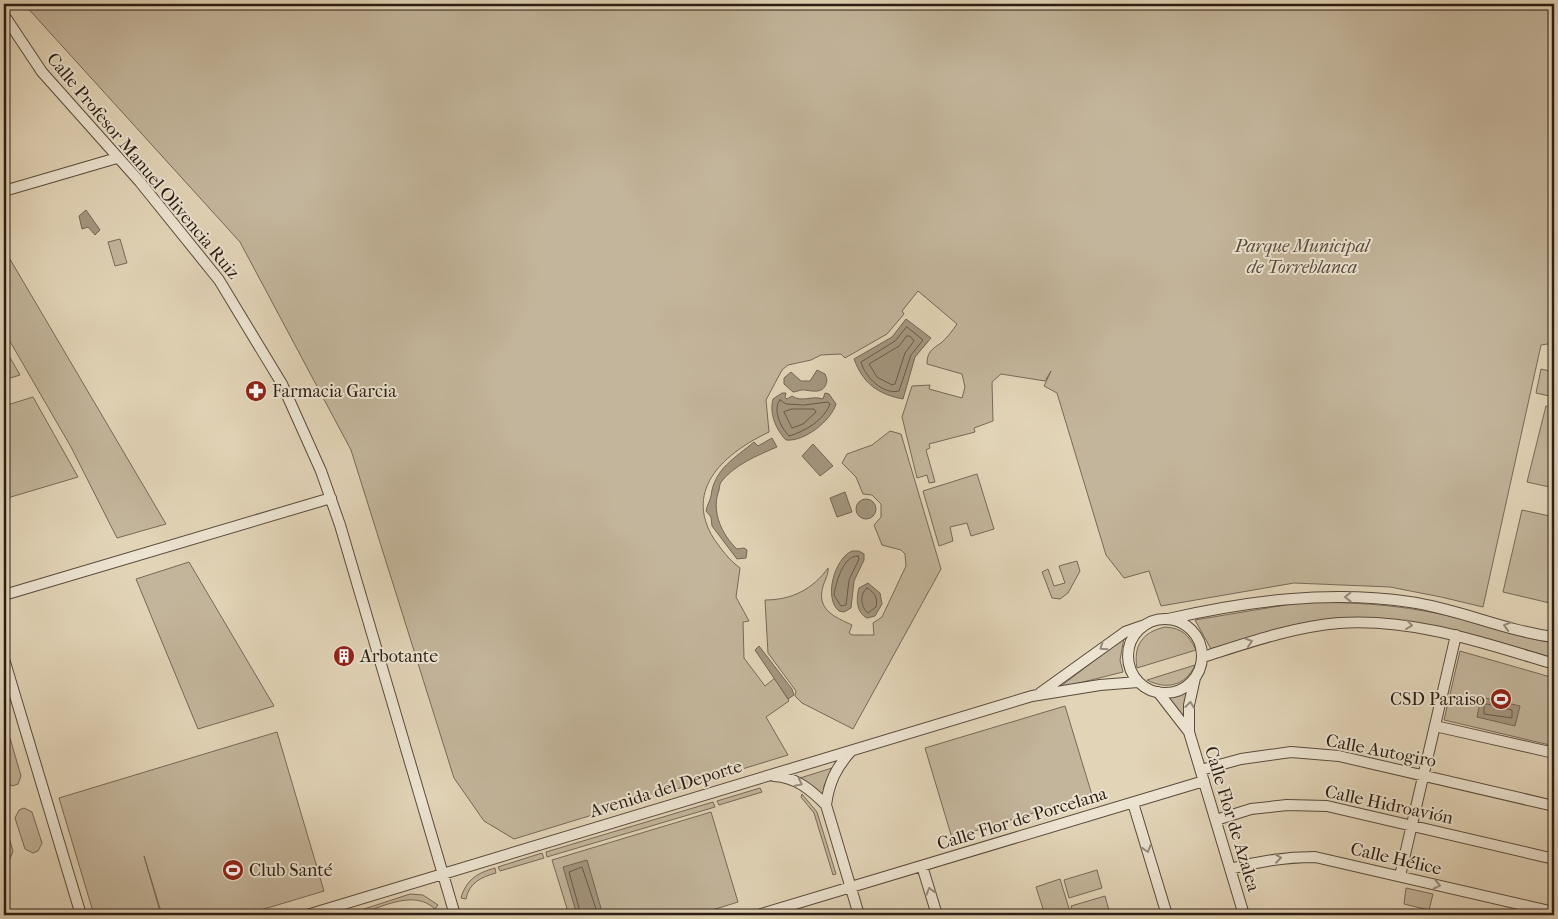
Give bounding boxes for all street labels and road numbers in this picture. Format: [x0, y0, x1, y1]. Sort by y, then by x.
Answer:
street label: Calle Profesor Manuel Olivencia Ruiz [42, 49, 244, 283]
street label: Calle Autogiro [1324, 730, 1438, 772]
street label: Calle Flor de Azalea [1200, 744, 1264, 895]
street label: Avenida del Deporte [586, 756, 745, 822]
street label: Calle Hidroavión [1323, 781, 1456, 829]
street label: Calle Flor de Porcelana [934, 783, 1110, 855]
street label: Calle Hélice [1348, 838, 1444, 880]

